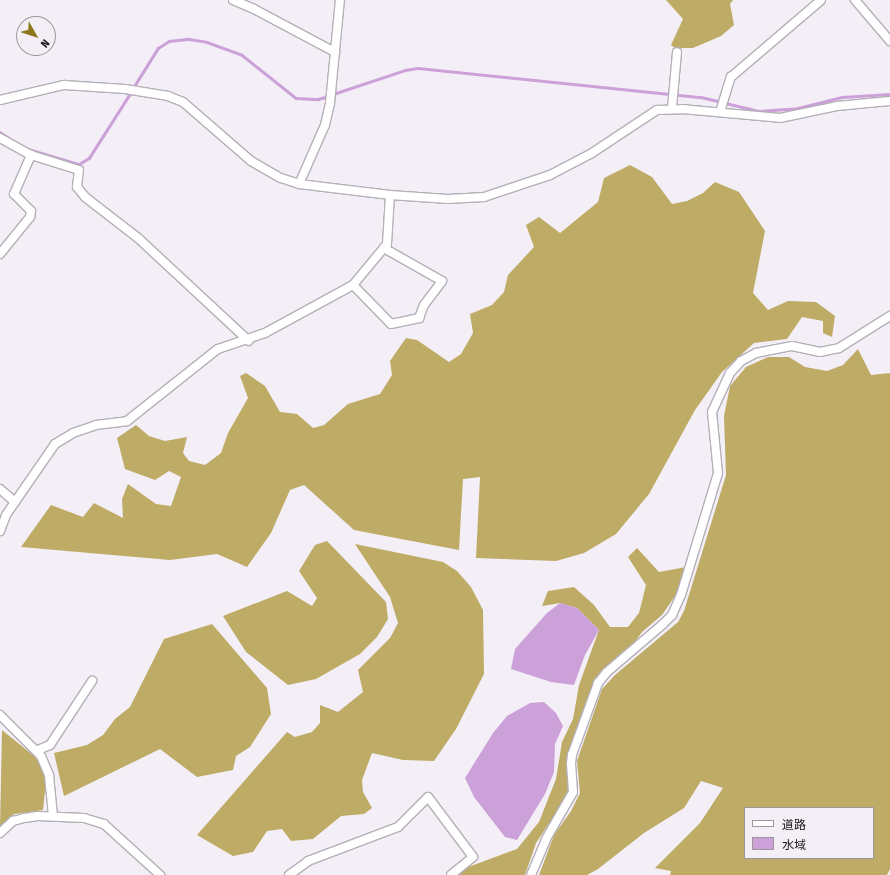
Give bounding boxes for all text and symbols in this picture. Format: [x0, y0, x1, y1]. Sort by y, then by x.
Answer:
north arrow [16, 16, 56, 56]
text: N [38, 37, 52, 50]
legend [744, 807, 874, 859]
text: 道路 [782, 818, 806, 832]
text: 水域 [782, 838, 806, 852]

